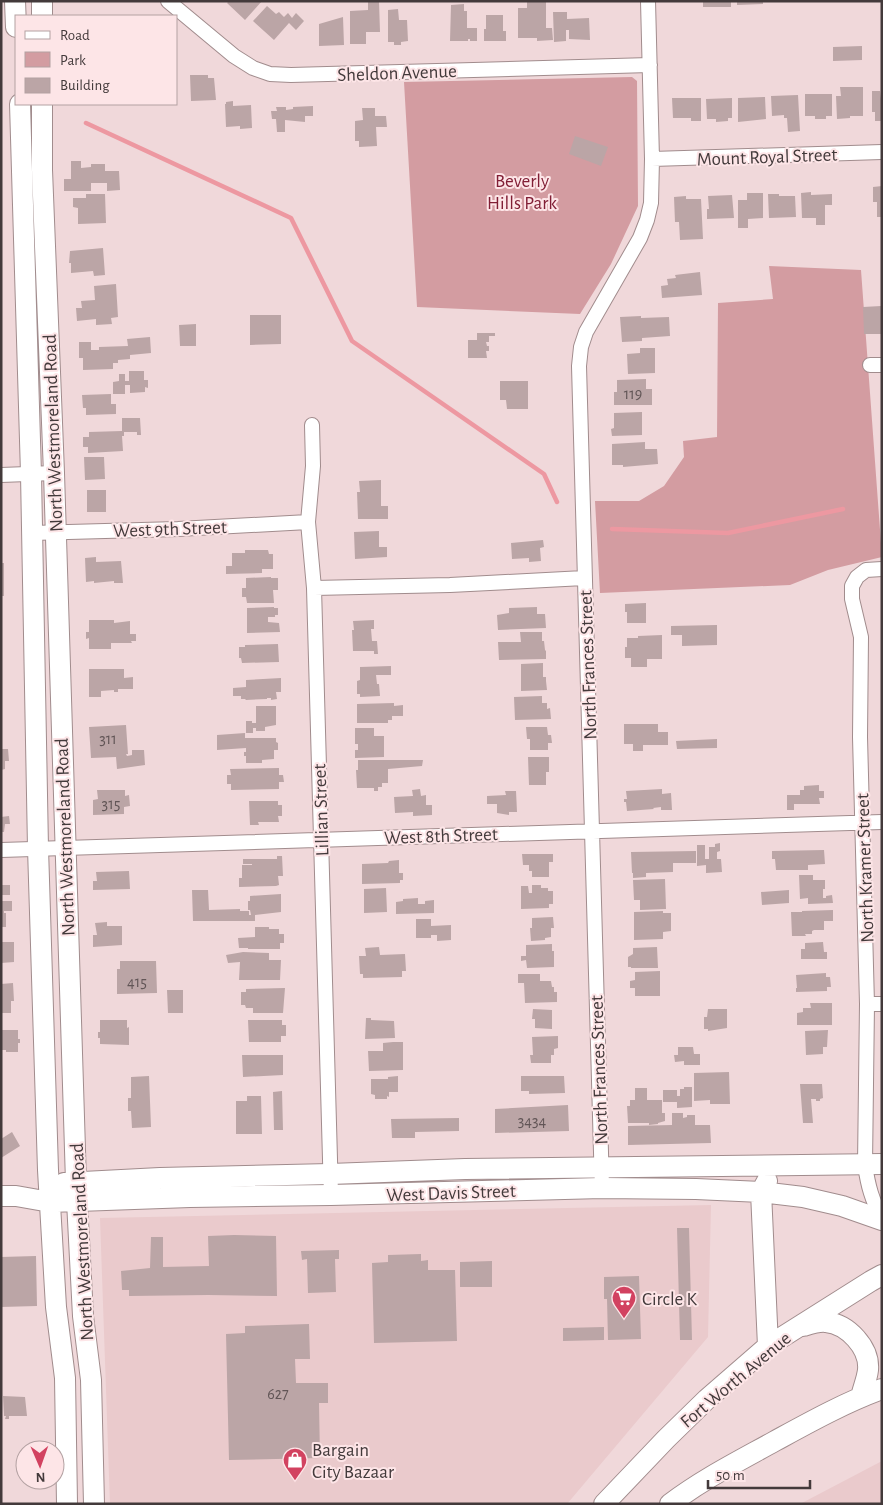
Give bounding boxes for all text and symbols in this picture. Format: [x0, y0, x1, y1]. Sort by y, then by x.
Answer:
legend [15, 15, 178, 105]
text: Road [60, 28, 90, 43]
text: Park [60, 53, 86, 68]
street label: Sheldon Avenue [337, 62, 457, 85]
text: Building [60, 78, 110, 93]
street label: Mount Royal Street [697, 146, 838, 169]
park label: Beverly Hills Park [487, 172, 557, 213]
street label: North Westmoreland Road [41, 334, 66, 532]
house number: 119 [624, 386, 642, 402]
street label: West 9th Street [113, 518, 227, 541]
street label: North Frances Street [576, 590, 601, 740]
house number: 311 [99, 731, 117, 747]
street label: North Westmoreland Road [53, 738, 78, 936]
street label: Lillian Street [310, 763, 333, 857]
street label: North Kramer Street [853, 793, 878, 943]
house number: 315 [102, 796, 120, 812]
street label: West 8th Street [384, 825, 498, 848]
house number: 415 [127, 974, 147, 990]
street label: North Frances Street [587, 995, 612, 1145]
house number: 3434 [518, 1113, 547, 1129]
street label: North Westmoreland Road [68, 1142, 97, 1341]
street label: West Davis Street [386, 1182, 516, 1205]
supermarket icon: Circle K [611, 1285, 637, 1319]
place label: Circle K [642, 1290, 697, 1309]
street label: Fort Worth Avenue [677, 1329, 795, 1432]
house number: 627 [267, 1386, 289, 1402]
north arrow [15, 1440, 65, 1490]
place label: Bargain City Bazaar [312, 1441, 394, 1482]
shop icon: Bargain City Bazaar [282, 1447, 308, 1481]
scale bar [708, 1458, 810, 1490]
text: 50 m [716, 1468, 745, 1483]
text: N [35, 1470, 46, 1484]

